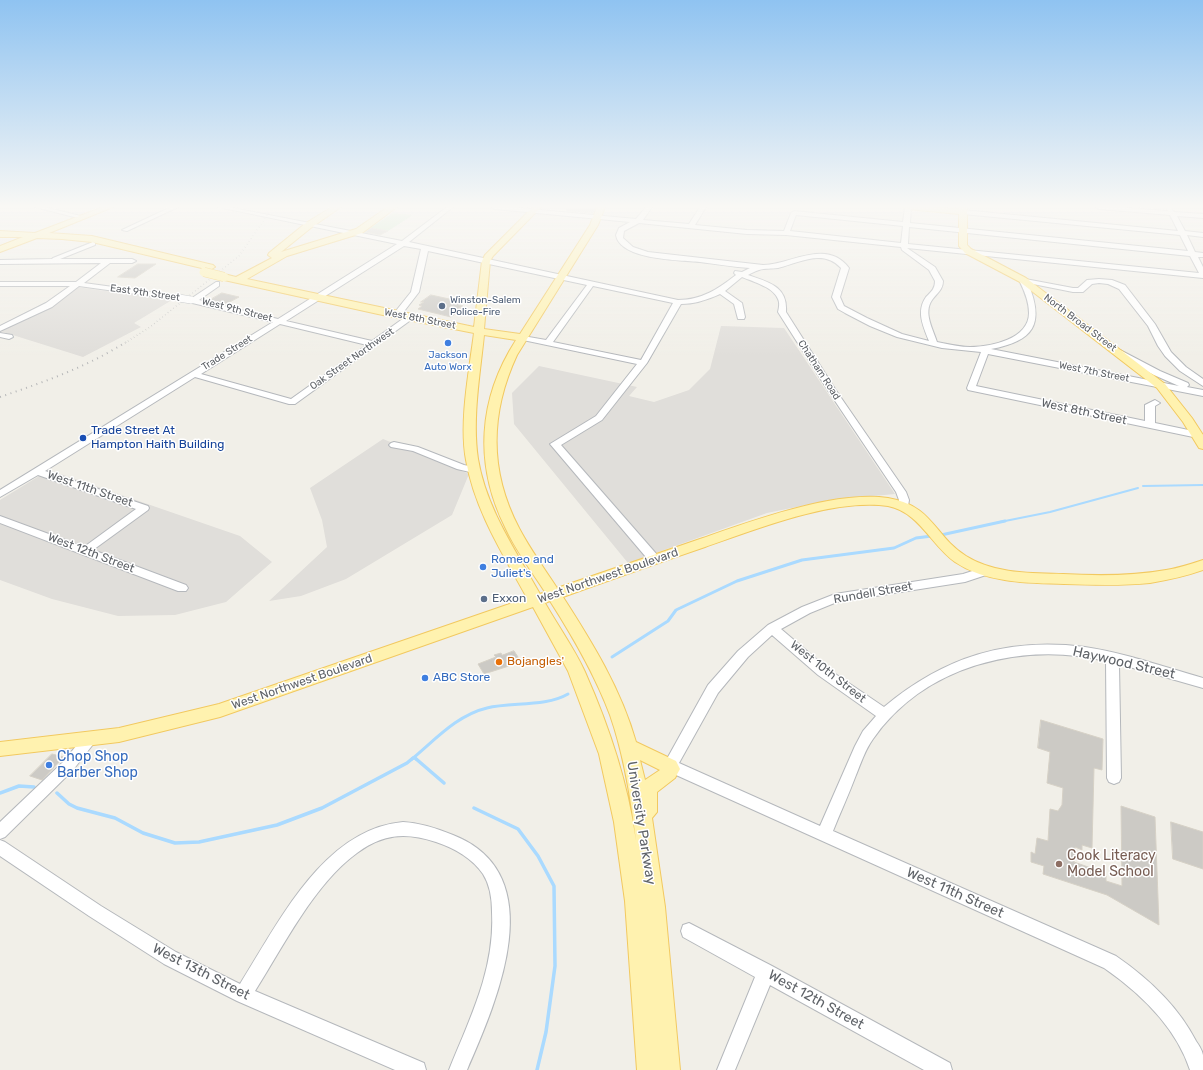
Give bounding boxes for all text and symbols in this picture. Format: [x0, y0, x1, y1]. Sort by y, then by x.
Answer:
street label: East 9th Street [109, 282, 181, 304]
street label: North Broad Street [1041, 292, 1119, 354]
place label: Winston-Salem Police-Fire [450, 294, 521, 318]
street label: West 9th Street [201, 295, 273, 325]
marker: Winston-Salem Police-Fire [437, 301, 447, 311]
street label: West 8th Street [383, 306, 457, 332]
street label: Oak Street Northwest [308, 325, 396, 393]
street label: Trade Street [200, 333, 254, 373]
marker: Jackson Auto Worx [443, 338, 453, 348]
street label: Chatham Road [795, 338, 843, 402]
place label: Jackson Auto Worx [424, 349, 472, 372]
street label: West 7th Street [1058, 359, 1130, 385]
street label: West 8th Street [1040, 396, 1128, 428]
place label: Trade Street At Hampton Haith Building [91, 424, 224, 452]
marker: Trade Street At Hampton Haith Building [78, 433, 88, 443]
street label: West 11th Street [45, 468, 135, 510]
street label: West 12th Street [46, 530, 136, 576]
street label: West Northwest Boulevard [536, 545, 680, 607]
place label: Romeo and Juliet's [491, 553, 554, 581]
marker: Romeo and Juliet's [478, 562, 488, 572]
street label: Rundell Street [833, 579, 913, 607]
place label: Exxon [492, 592, 526, 606]
marker: Exxon [479, 594, 489, 604]
street label: West 10th Street [787, 638, 869, 706]
street label: Haywood Street [1071, 643, 1177, 683]
street label: West Northwest Boulevard [230, 651, 374, 713]
place label: Bojangles' [507, 655, 564, 669]
marker: Bojangles' [494, 657, 504, 667]
place label: ABC Store [433, 671, 490, 685]
marker: ABC Store [420, 673, 430, 683]
place label: Chop Shop Barber Shop [57, 749, 138, 782]
marker: Chop Shop Barber Shop [44, 760, 54, 770]
street label: University Parkway [623, 760, 659, 886]
place label: Cook Literacy Model School [1067, 848, 1156, 880]
marker: Cook Literacy Model School [1054, 859, 1064, 869]
street label: West 11th Street [904, 864, 1006, 922]
street label: West 13th Street [149, 940, 253, 1004]
street label: West 12th Street [765, 967, 867, 1033]

